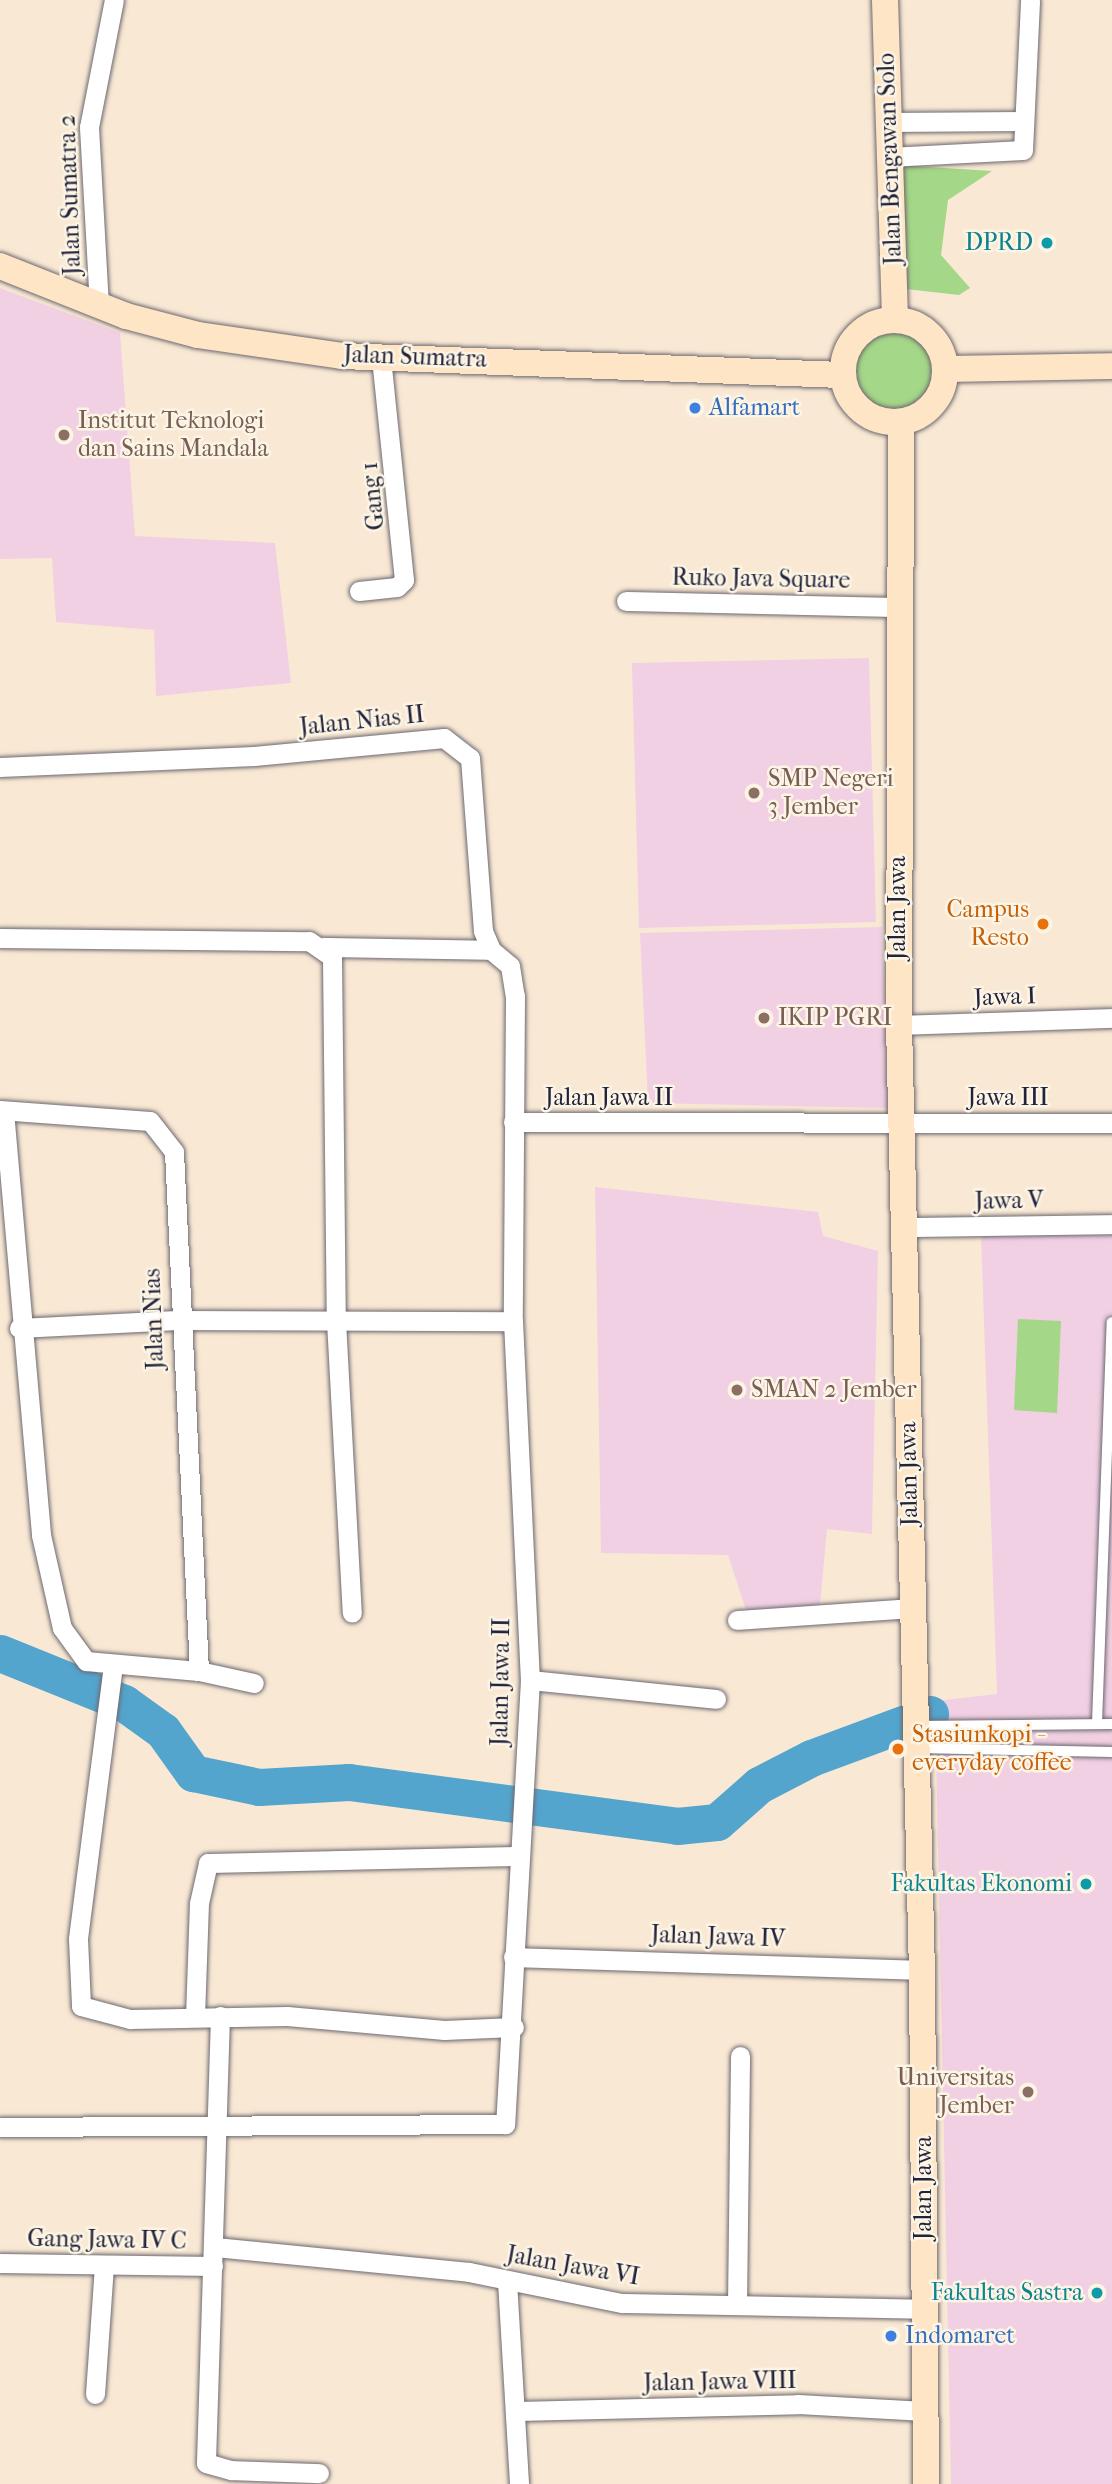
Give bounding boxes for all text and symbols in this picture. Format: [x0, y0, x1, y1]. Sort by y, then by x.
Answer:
street label: Jalan Bengawan Solo [872, 53, 908, 265]
street label: Jalan Sumatra 2 [53, 114, 87, 276]
place label: DPRD [965, 229, 1033, 257]
marker: DPRD [1039, 235, 1055, 251]
street label: Jalan Sumatra [343, 340, 487, 374]
place label: Alfamart [709, 394, 800, 422]
marker: Alfamart [687, 400, 703, 416]
place label: Institut Teknologi dan Sains Mandala [78, 407, 269, 463]
marker: Institut Teknologi dan Sains Mandala [56, 427, 72, 443]
street label: Gang 1 [355, 460, 391, 532]
street label: Ruko Java Square [671, 563, 851, 595]
street label: Jalan Nias II [298, 700, 426, 742]
place label: SMP Negeri 3 Jember [768, 765, 894, 821]
marker: SMP Negeri 3 Jember [746, 785, 762, 801]
street label: Jalan Jawa [884, 856, 912, 960]
place label: Campus Resto [946, 896, 1029, 952]
marker: Campus Resto [1035, 916, 1051, 932]
street label: Jawa I [973, 982, 1037, 1012]
place label: IKIP PGRI [778, 1004, 892, 1032]
marker: IKIP PGRI [756, 1010, 772, 1026]
street label: Jalan Jawa II [545, 1084, 673, 1112]
street label: Jawa III [967, 1084, 1049, 1112]
street label: Jawa V [974, 1186, 1044, 1216]
street label: Jalan Nias [138, 1268, 170, 1370]
place label: SMAN 2 Jember [751, 1376, 917, 1404]
marker: SMAN 2 Jember [729, 1382, 745, 1398]
street label: Jalan Jawa [894, 1422, 924, 1526]
street label: Jalan Jawa II [485, 1618, 517, 1746]
place label: Stasiunkopi - everyday coffee [912, 1721, 1072, 1777]
marker: Stasiunkopi - everyday coffee [890, 1741, 906, 1757]
place label: Fakultas Ekonomi [891, 1870, 1072, 1898]
marker: Fakultas Ekonomi [1078, 1876, 1094, 1892]
street label: Jalan Jawa IV [650, 1920, 786, 1954]
place label: Universitas Jember [897, 2064, 1014, 2120]
marker: Universitas Jember [1020, 2084, 1036, 2100]
street label: Jalan Jawa [910, 2136, 938, 2240]
street label: Gang Jawa IV C [27, 2224, 187, 2256]
street label: Jalan Jawa VI [504, 2240, 642, 2292]
place label: Fakultas Sastra [931, 2279, 1083, 2307]
marker: Fakultas Sastra [1089, 2285, 1105, 2301]
place label: Indomaret [905, 2322, 1015, 2350]
marker: Indomaret [883, 2328, 899, 2344]
street label: Jalan Jawa VIII [643, 2366, 797, 2398]

